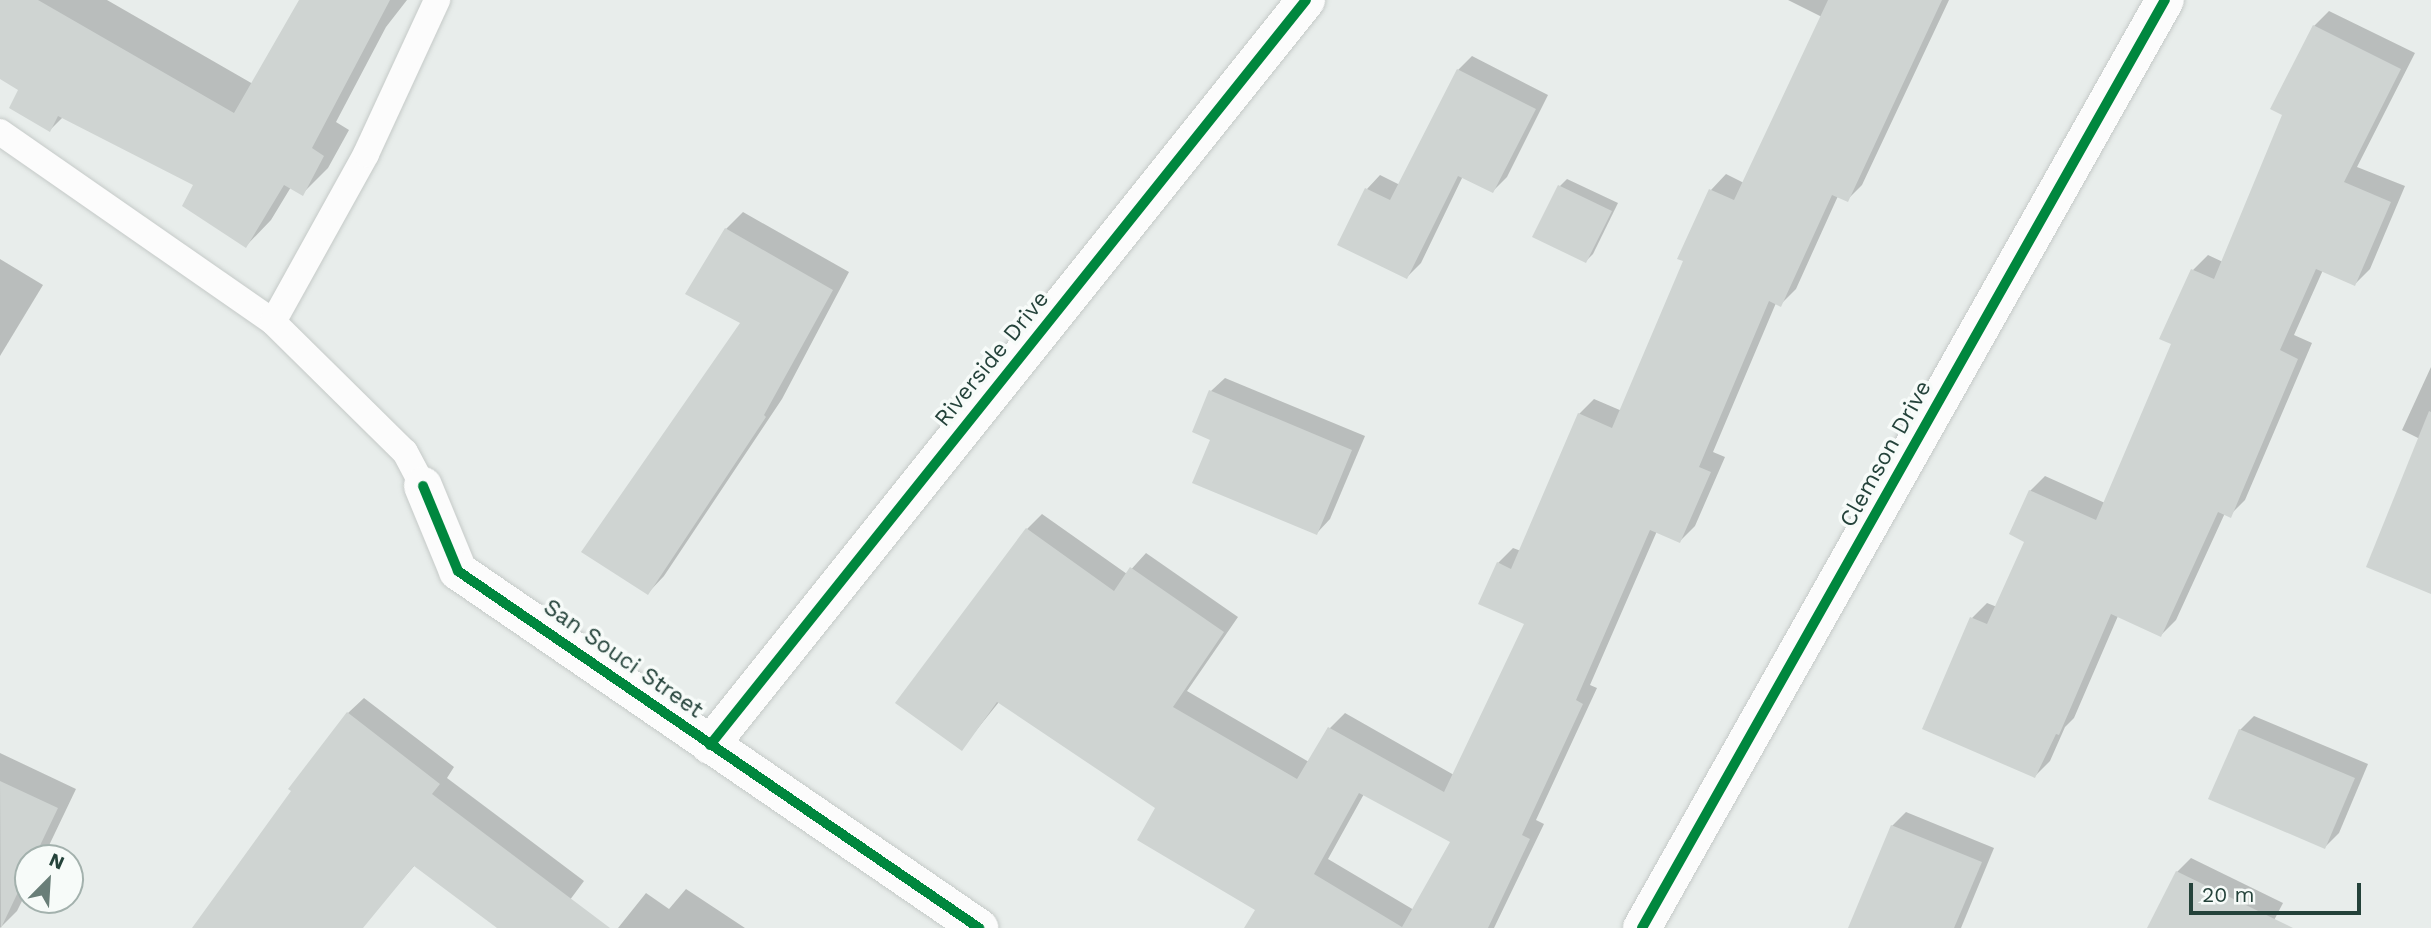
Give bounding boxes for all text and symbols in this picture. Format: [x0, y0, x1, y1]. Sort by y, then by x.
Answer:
street label: Riverside Drive [929, 286, 1055, 432]
street label: Clemson Drive [1834, 376, 1938, 532]
street label: San Souci Street [538, 594, 708, 724]
north arrow [14, 844, 84, 914]
text: N [46, 848, 68, 875]
scale bar [2193, 869, 2364, 913]
text: 20 m [2202, 882, 2254, 907]

